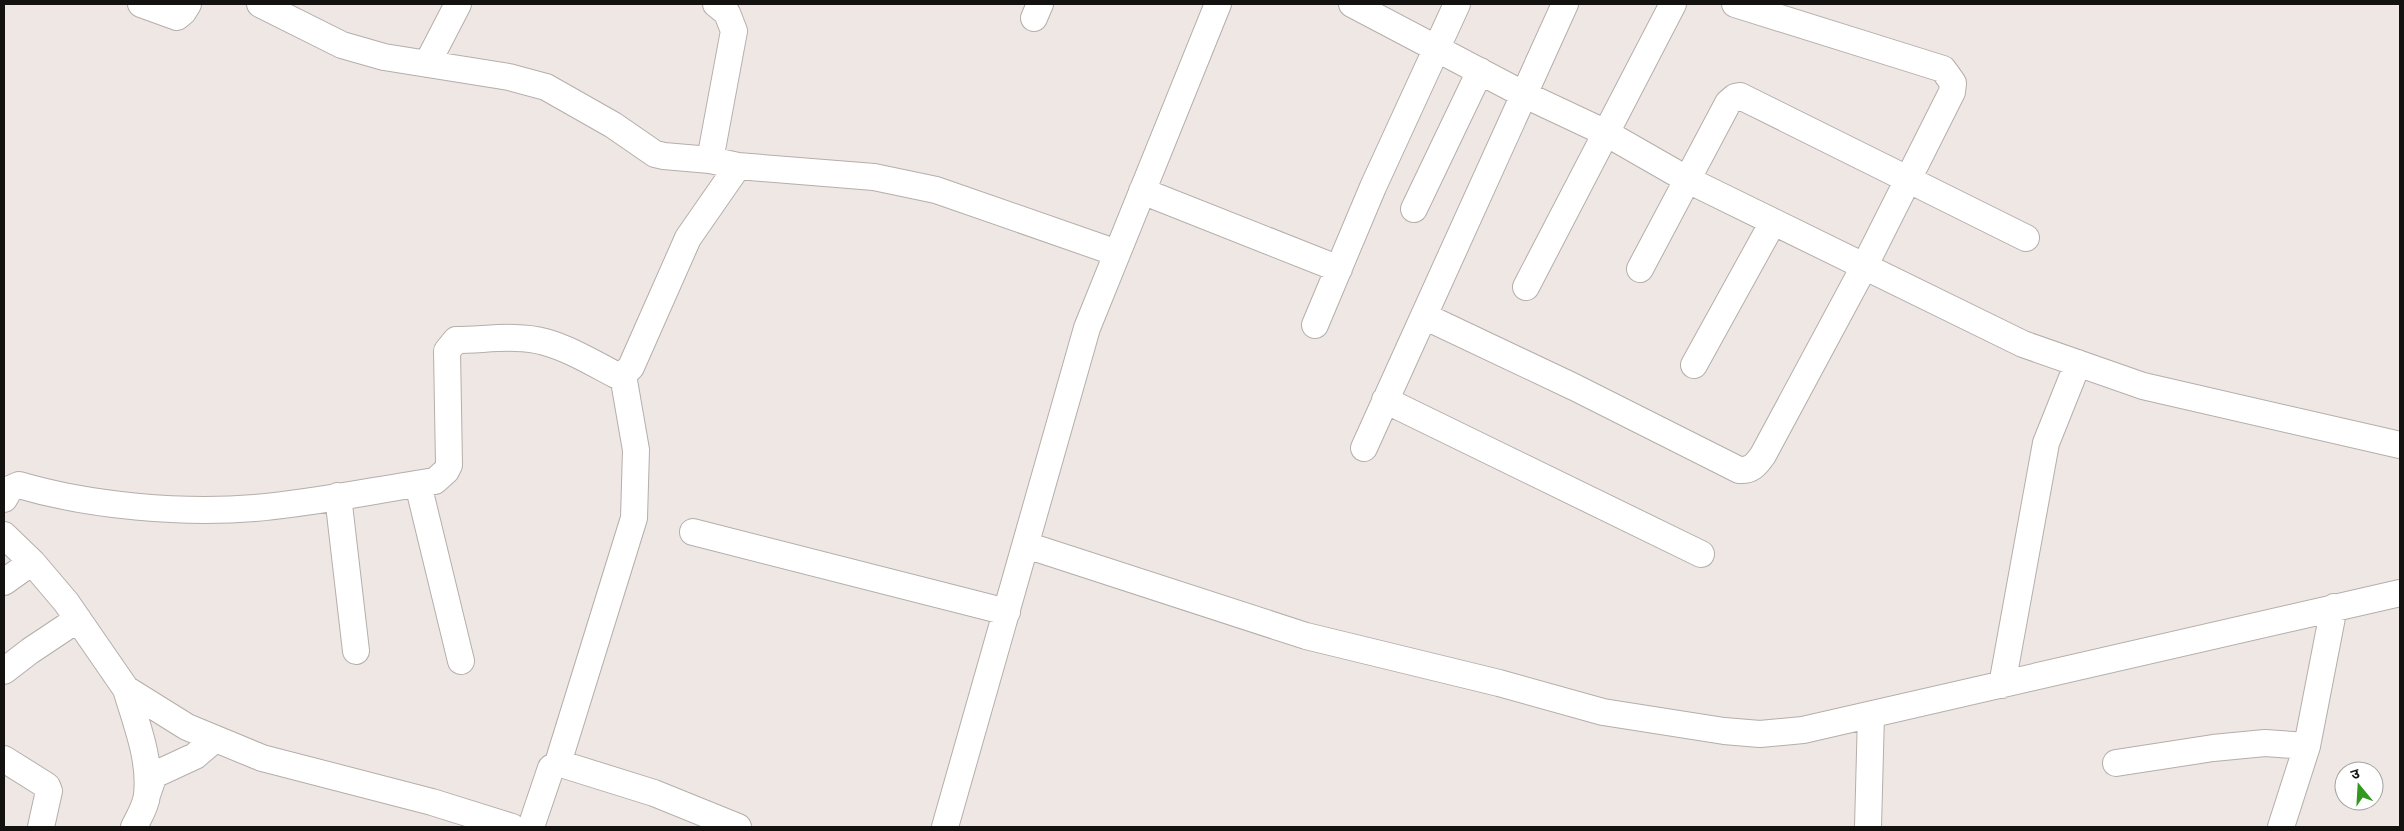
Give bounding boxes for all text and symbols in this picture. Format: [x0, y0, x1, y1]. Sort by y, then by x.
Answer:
north arrow [2334, 761, 2384, 811]
text: उ [2349, 765, 2362, 783]

